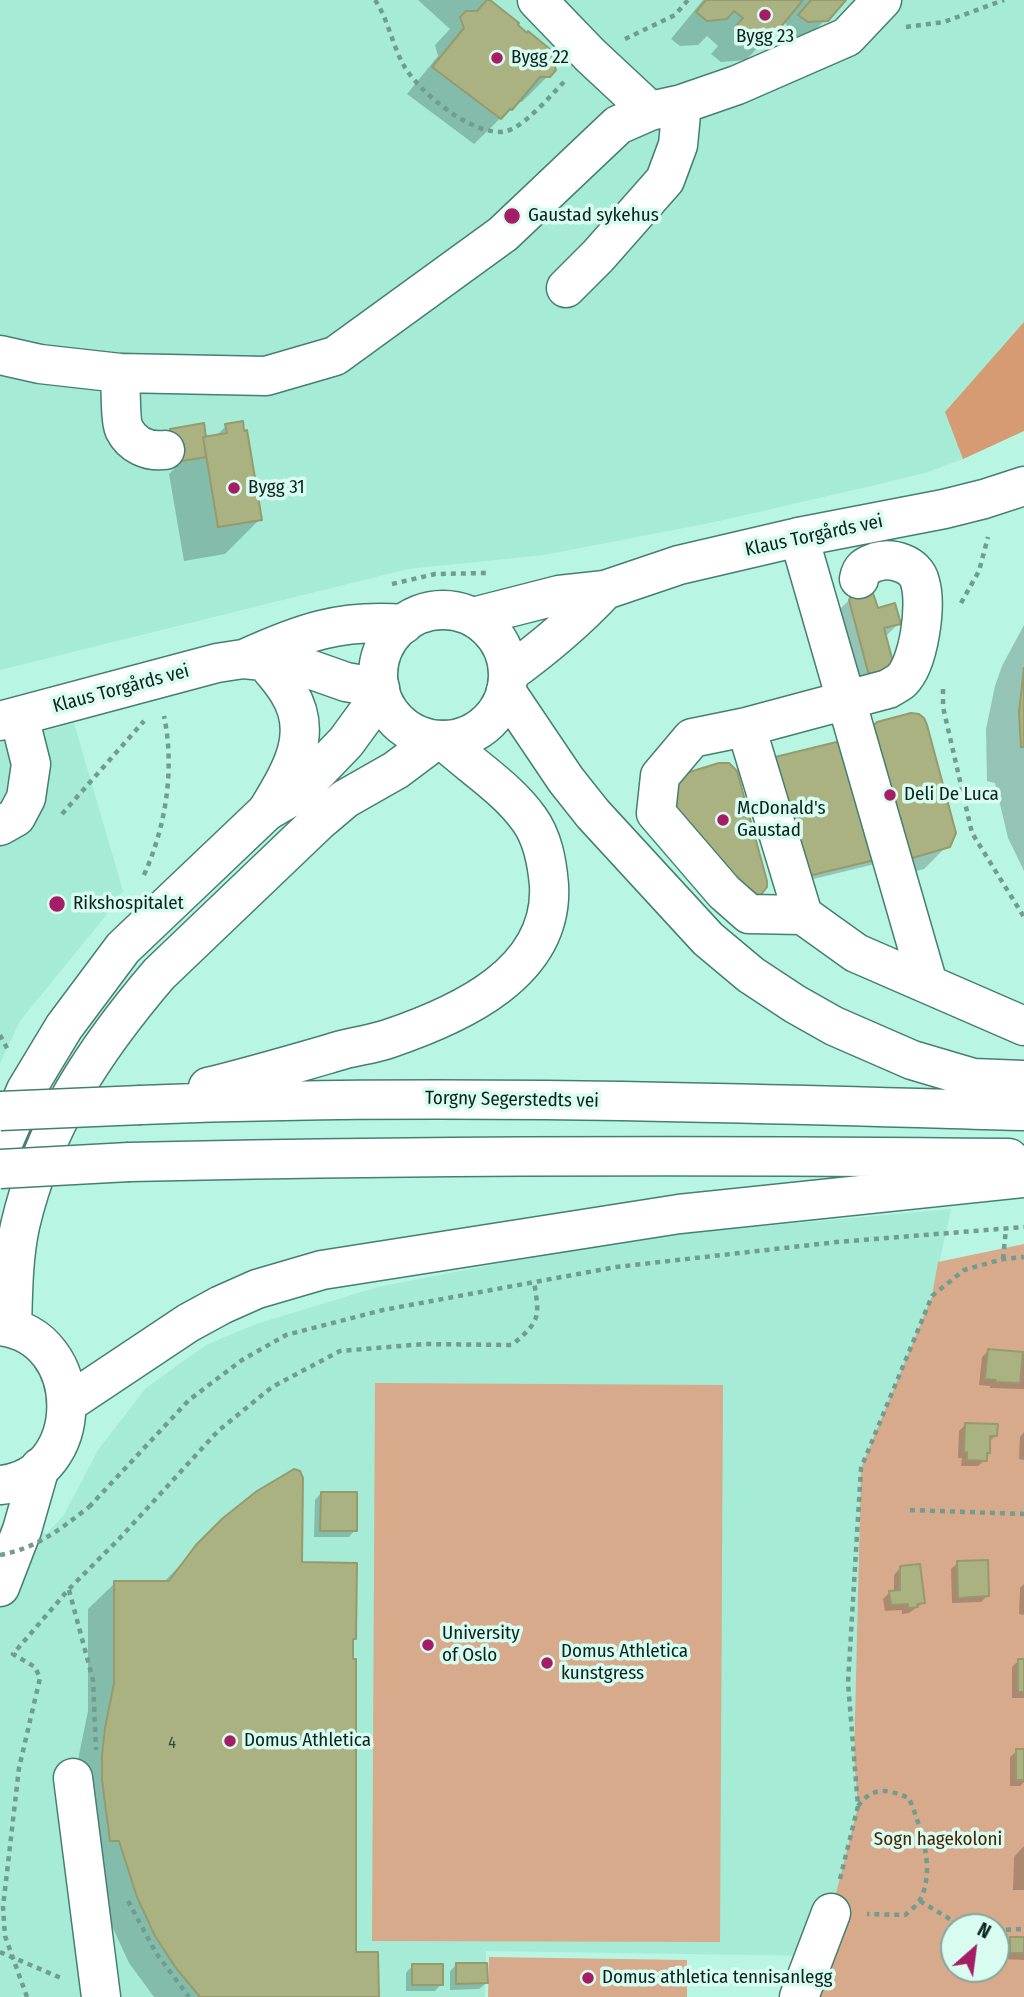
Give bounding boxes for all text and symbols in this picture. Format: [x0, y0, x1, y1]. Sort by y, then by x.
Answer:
marker: Bygg 23 [757, 7, 773, 23]
place label: Bygg 23 [736, 26, 794, 48]
place label: Bygg 22 [511, 47, 569, 69]
marker: Bygg 22 [489, 50, 505, 66]
place label: Gaustad sykehus [528, 205, 659, 227]
marker: Gaustad sykehus [502, 206, 522, 226]
place label: Bygg 31 [248, 477, 305, 499]
marker: Bygg 31 [226, 480, 242, 496]
street label: Klaus Torgårds vei [743, 510, 885, 562]
street label: Klaus Torgårds vei [50, 660, 192, 718]
place label: Deli De Luca [904, 784, 999, 806]
marker: Deli De Luca [882, 787, 898, 803]
place label: McDonald's Gaustad [737, 798, 826, 842]
marker: McDonald's Gaustad [715, 812, 731, 828]
place label: Rikshospitalet [73, 893, 184, 915]
marker: Rikshospitalet [47, 894, 67, 914]
street label: Torgny Segerstedts vei [425, 1087, 599, 1113]
place label: University of Oslo [442, 1623, 520, 1667]
marker: University of Oslo [420, 1637, 436, 1653]
place label: Domus Athletica kunstgress [561, 1641, 688, 1685]
marker: Domus Athletica kunstgress [539, 1655, 555, 1671]
place label: Domus Athletica [244, 1730, 371, 1752]
marker: Domus Athletica [222, 1733, 238, 1749]
house number: 4 [168, 1734, 176, 1754]
park label: Sogn hagekoloni [874, 1829, 1002, 1851]
north arrow [940, 1913, 1010, 1983]
text: N [974, 1918, 995, 1944]
place label: Domus athletica tennisanlegg [602, 1967, 832, 1989]
marker: Domus athletica tennisanlegg [580, 1970, 596, 1986]

